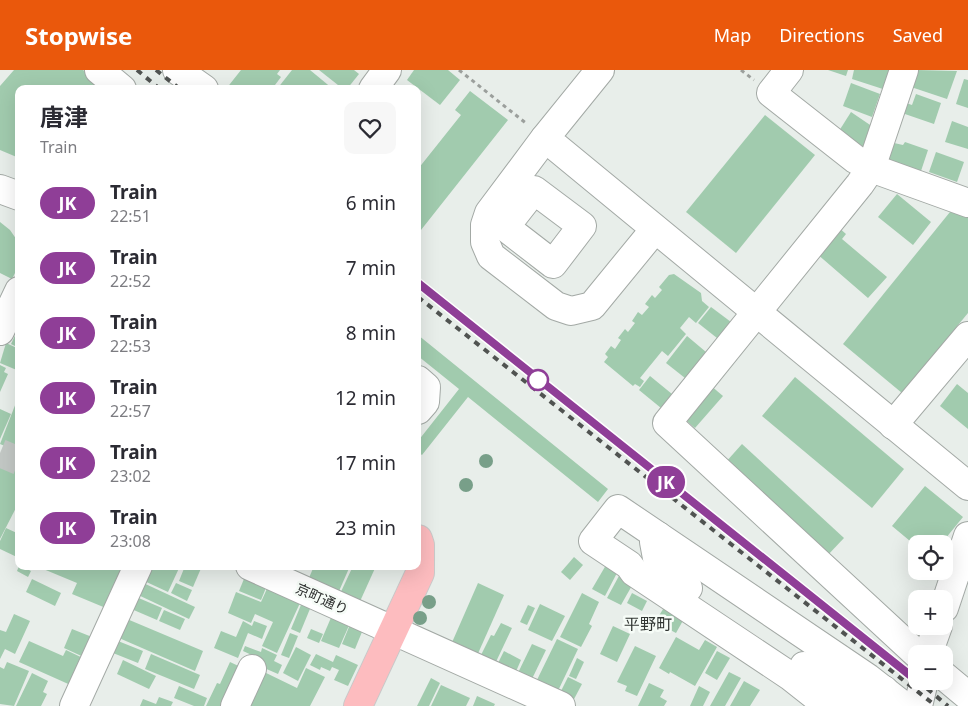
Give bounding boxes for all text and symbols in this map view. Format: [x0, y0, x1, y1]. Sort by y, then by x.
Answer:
text: Stopwise [25, 19, 132, 52]
text: Map [714, 23, 751, 47]
text: Directions [779, 23, 865, 47]
text: Saved [893, 23, 943, 47]
text: 唐津 [40, 100, 88, 133]
button: heart [344, 102, 396, 154]
text: Train [40, 136, 77, 158]
text: Train [110, 179, 158, 205]
text: 6 min [346, 190, 396, 216]
text: JK [59, 191, 76, 215]
text: 22:51 [110, 205, 151, 227]
text: Train [110, 244, 158, 270]
text: 7 min [346, 255, 396, 281]
text: JK [59, 256, 76, 280]
text: 22:52 [110, 270, 151, 292]
text: Train [110, 309, 158, 335]
text: 8 min [346, 320, 396, 346]
text: JK [59, 321, 76, 345]
text: 22:53 [110, 335, 151, 357]
unlabelled marker [527, 369, 549, 391]
text: Train [110, 374, 158, 400]
text: 12 min [335, 385, 396, 411]
text: JK [59, 386, 76, 410]
text: 22:57 [110, 400, 151, 422]
text: Train [110, 439, 158, 465]
text: 17 min [335, 450, 396, 476]
text: JK [59, 451, 76, 475]
text: 23:02 [110, 465, 151, 487]
line badge: JK [644, 466, 688, 498]
text: JK [657, 470, 675, 494]
text: Train [110, 504, 158, 530]
text: 23 min [335, 515, 396, 541]
text: JK [59, 516, 76, 540]
text: 23:08 [110, 530, 151, 552]
map controls [908, 535, 953, 690]
button: locate [908, 535, 953, 580]
street label: 京町通り [293, 578, 352, 619]
button: + [908, 590, 953, 635]
district label: 平野町 [624, 613, 672, 635]
button: − [908, 645, 953, 690]

